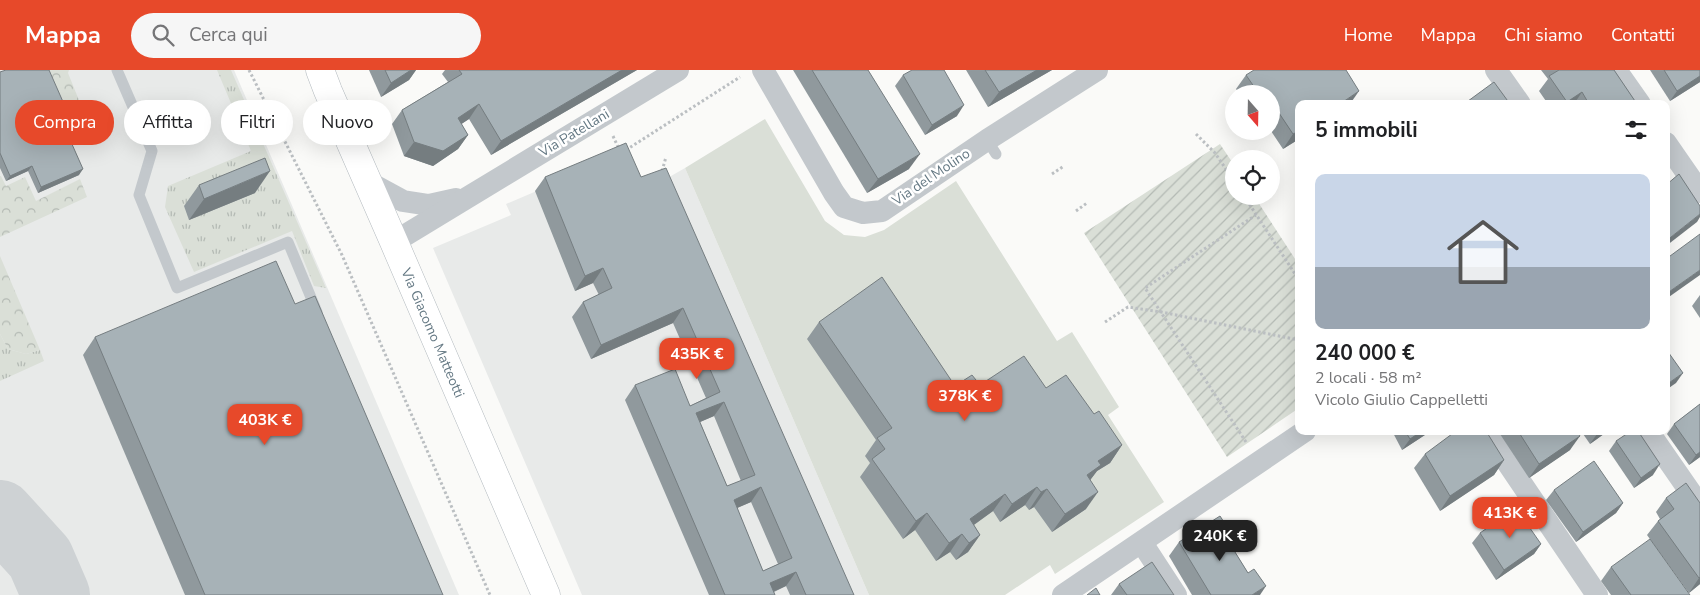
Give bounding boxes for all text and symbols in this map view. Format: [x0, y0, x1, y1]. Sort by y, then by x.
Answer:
search box [131, 13, 481, 58]
text: Mappa [25, 19, 101, 51]
icon: search [149, 21, 177, 49]
text: Cerca qui [189, 22, 268, 48]
text: Home [1344, 23, 1392, 47]
text: Mappa [1420, 23, 1476, 47]
text: Chi siamo [1504, 23, 1583, 47]
text: Contatti [1611, 23, 1675, 47]
north arrow [1225, 85, 1280, 140]
map controls [1225, 85, 1280, 205]
chip: Compra [15, 100, 114, 145]
chip: Affitta [124, 100, 211, 145]
chip: Filtri [221, 100, 293, 145]
chip: Nuovo [303, 100, 392, 145]
street label: Via Patellani [534, 105, 613, 162]
text: 5 immobili [1315, 116, 1418, 144]
icon: filters [1622, 116, 1650, 144]
street label: Via del Molino [887, 144, 974, 211]
button: locate [1225, 150, 1280, 205]
icon: home [1438, 207, 1528, 297]
street label: Via Giacomo Matteotti [396, 264, 469, 400]
pin: 435K € [656, 338, 738, 380]
text: 240 000 € [1315, 339, 1415, 367]
text: 435K € [670, 343, 724, 365]
text: 2 locali · 58 m² [1315, 367, 1422, 389]
pin: 378K € [924, 380, 1006, 422]
text: 378K € [938, 385, 992, 407]
text: Vicolo Giulio Cappelletti [1315, 389, 1488, 411]
pin: 403K € [224, 404, 306, 446]
text: 403K € [238, 409, 292, 431]
pin: 413K € [1469, 496, 1551, 539]
text: 413K € [1483, 502, 1537, 524]
pin: 240K € [1179, 520, 1261, 562]
text: 240K € [1193, 525, 1247, 547]

